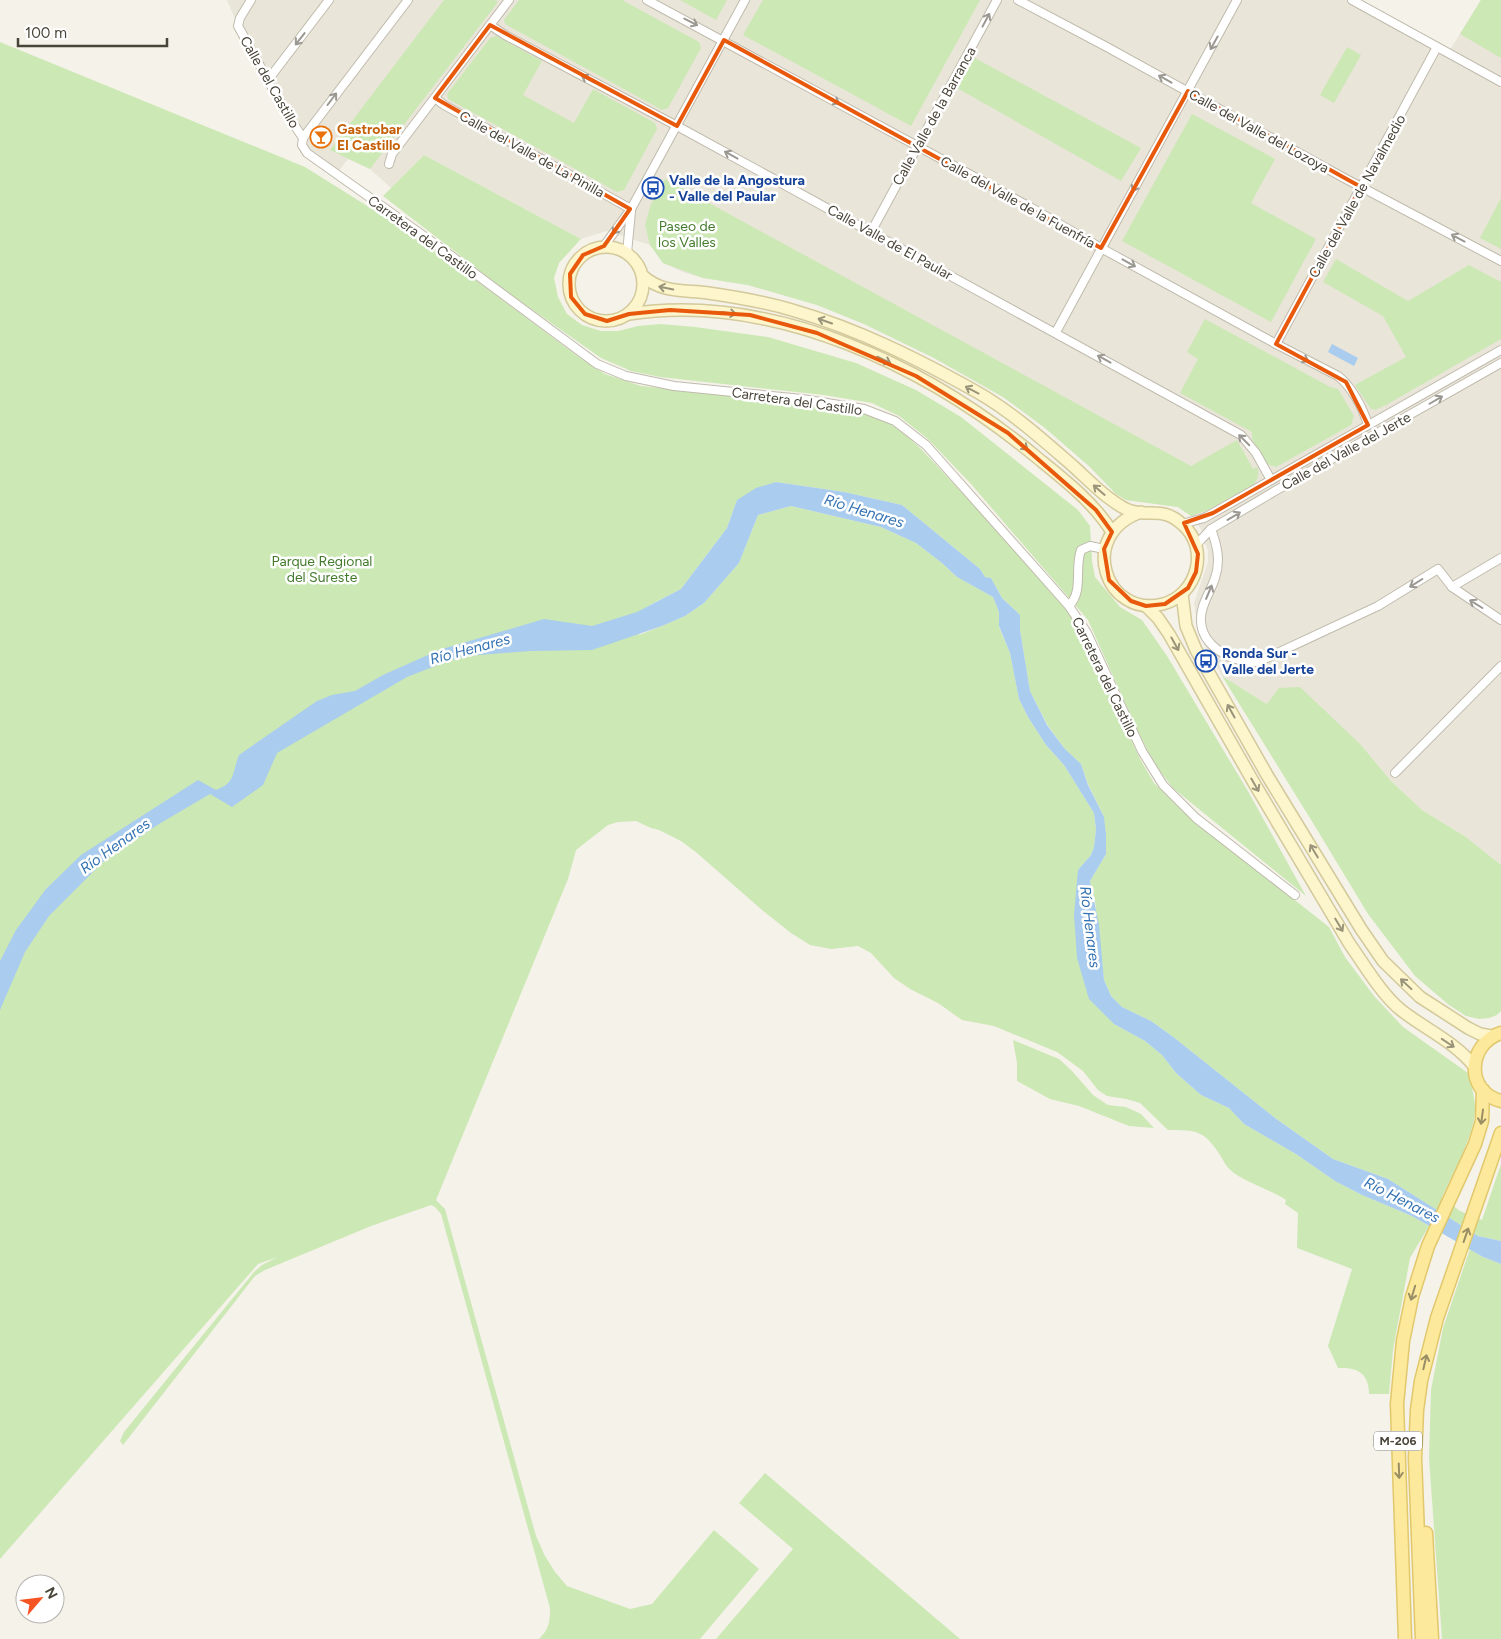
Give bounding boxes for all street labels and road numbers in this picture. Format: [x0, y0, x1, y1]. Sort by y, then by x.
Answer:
street label: Calle del Castillo [236, 33, 303, 131]
street label: Calle Valle de la Barranca [889, 44, 980, 189]
street label: Calle del Valle del Lozoya [1186, 86, 1332, 177]
street label: Calle del Valle de La Pinilla [456, 107, 607, 201]
street label: Calle del Valle de Navalmedio [1305, 112, 1409, 281]
street label: Calle del Valle de la Fuenfría [937, 153, 1098, 252]
street label: Carretera del Castillo [364, 192, 481, 283]
street label: Calle Valle de El Paular [824, 201, 955, 284]
street label: Carretera del Castillo [731, 384, 863, 419]
street label: Calle del Valle del Jerte [1279, 409, 1414, 494]
street label: Carretera del Castillo [1068, 614, 1141, 740]
road number: M-206 [1374, 1432, 1422, 1450]

